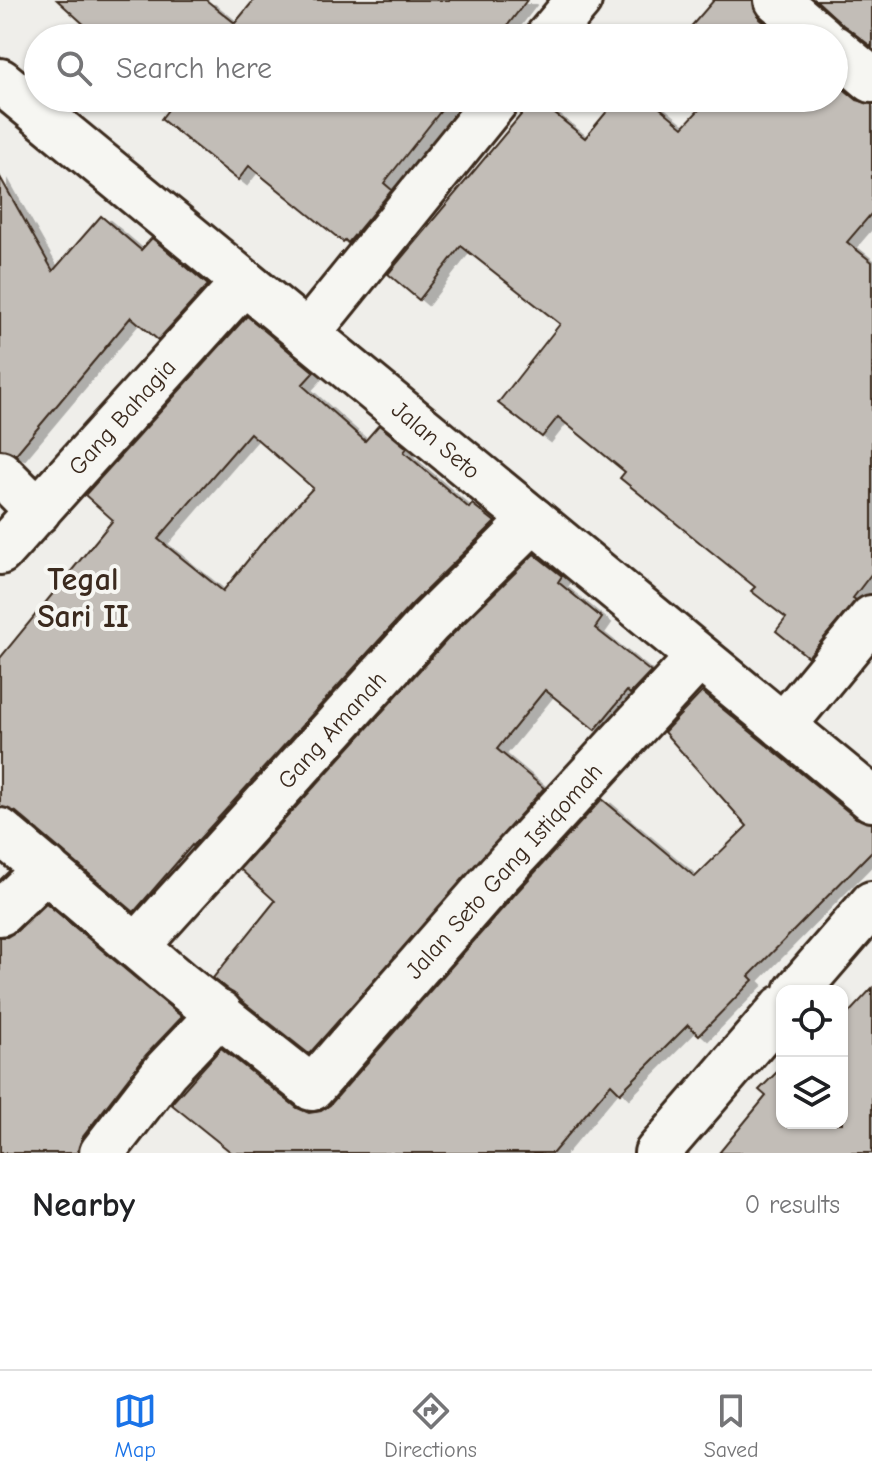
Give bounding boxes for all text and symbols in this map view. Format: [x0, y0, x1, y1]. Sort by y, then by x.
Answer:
search box [24, 24, 848, 112]
icon: search [52, 46, 96, 90]
text: Search here [116, 51, 272, 86]
street label: Gang Bahagia [63, 353, 181, 481]
street label: Jalan Seto [386, 395, 486, 485]
district label: Tegal Sari II [37, 561, 129, 635]
street label: Gang Amanah [272, 666, 392, 794]
street label: Jalan Seto Gang Istiqomah [400, 758, 608, 984]
map controls [776, 985, 848, 1129]
button: locate [776, 985, 848, 1057]
button: layers [776, 1057, 848, 1129]
text: Nearby [32, 1185, 135, 1225]
text: 0 results [745, 1190, 840, 1220]
tab: Map [113, 1389, 157, 1463]
tab: Directions [384, 1389, 477, 1463]
tab: Saved [704, 1389, 759, 1463]

